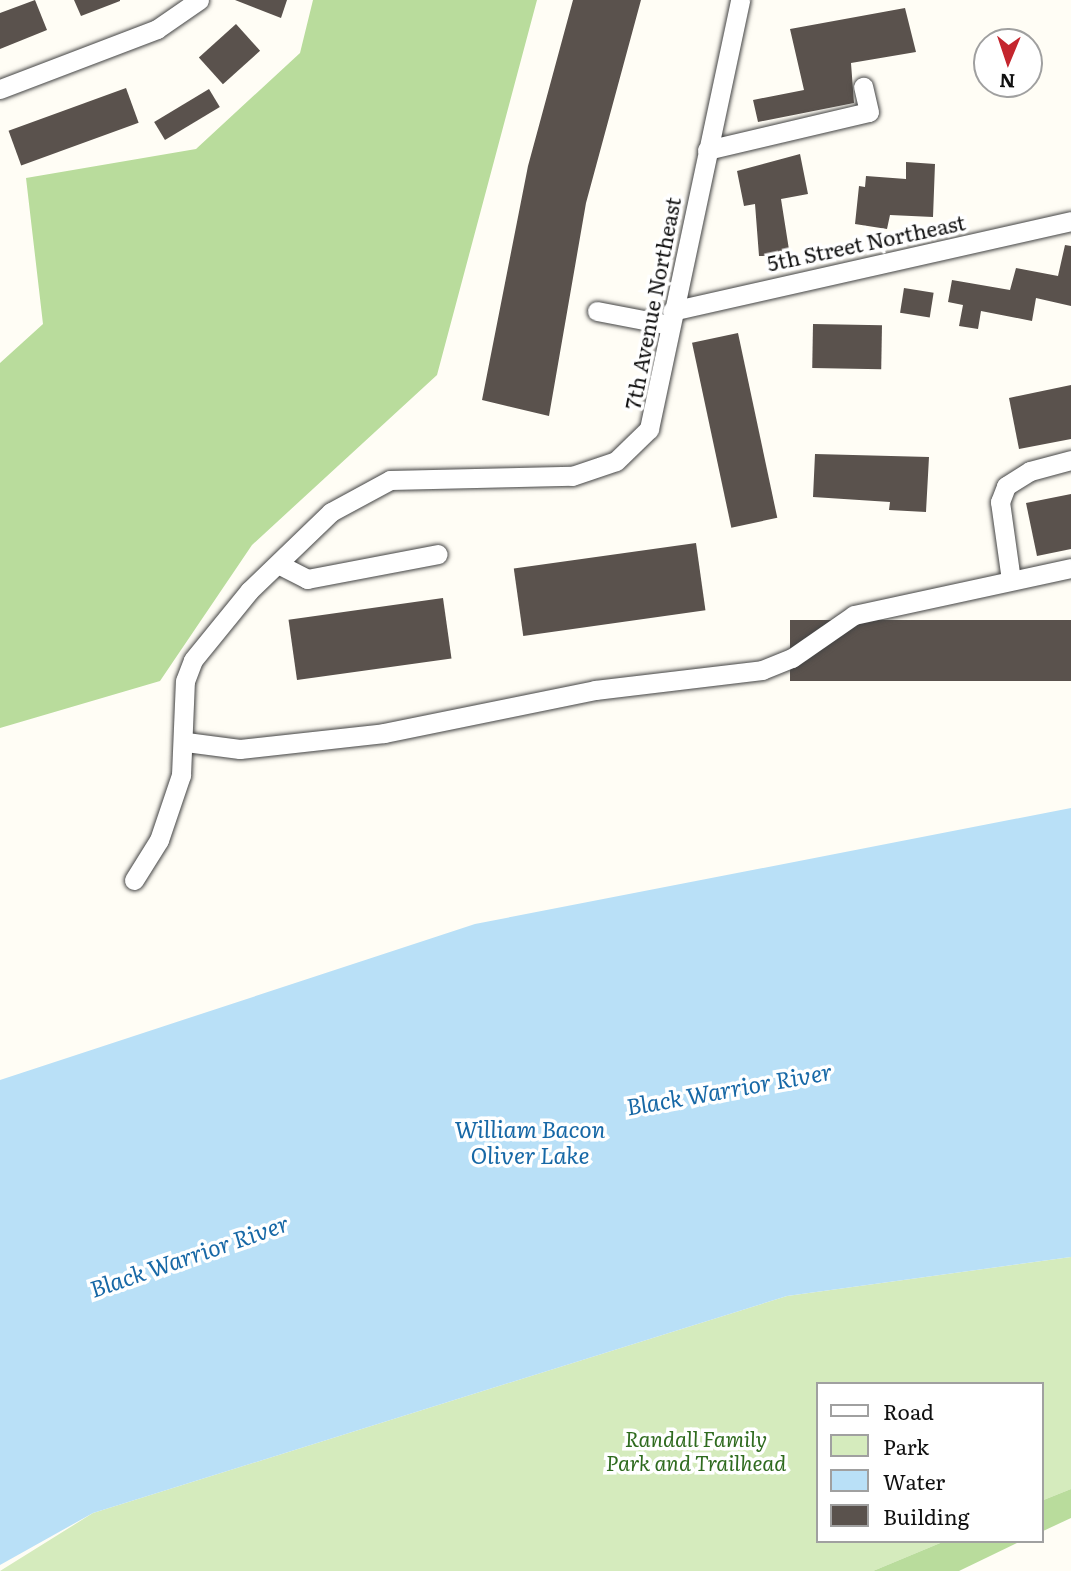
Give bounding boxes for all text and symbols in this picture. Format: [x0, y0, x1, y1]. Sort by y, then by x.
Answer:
north arrow [973, 28, 1043, 98]
text: N [999, 68, 1016, 96]
street label: 7th Avenue Northeast [619, 195, 685, 411]
street label: 5th Street Northeast [765, 209, 967, 275]
water label: Black Warrior River [624, 1056, 834, 1120]
water label: William Bacon Oliver Lake [455, 1114, 605, 1168]
water label: Black Warrior River [86, 1208, 292, 1302]
legend [816, 1382, 1043, 1543]
text: Road [883, 1395, 934, 1426]
park label: Randall Family Park and Trailhead [606, 1425, 786, 1475]
text: Park [883, 1430, 929, 1461]
text: Water [883, 1465, 945, 1496]
text: Building [883, 1500, 969, 1531]

